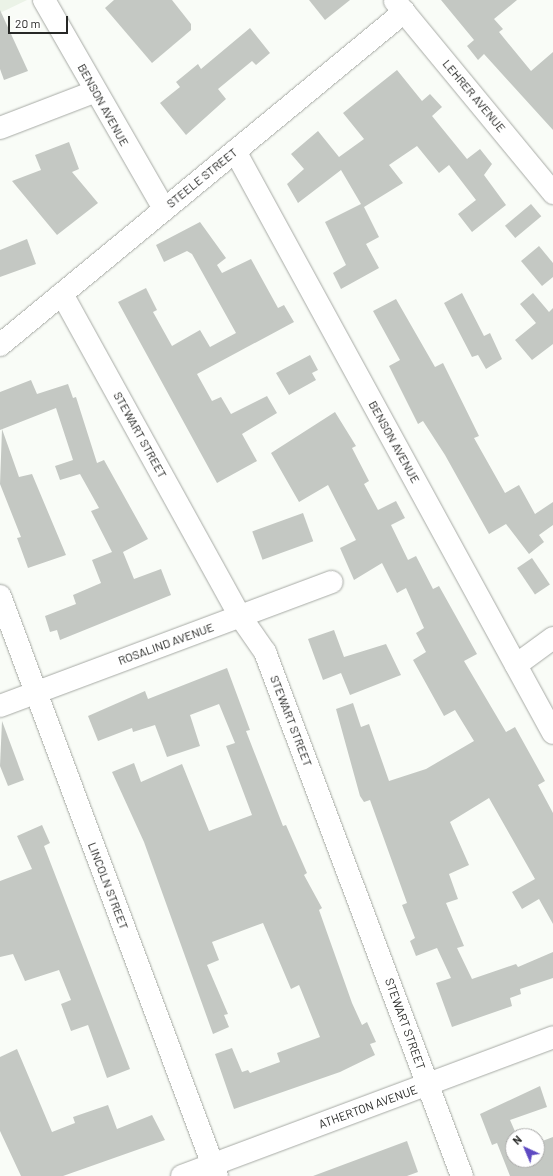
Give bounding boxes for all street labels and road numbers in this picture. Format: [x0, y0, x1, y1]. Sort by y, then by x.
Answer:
street label: LEHRER AVENUE [439, 57, 509, 135]
street label: BENSON AVENUE [74, 61, 132, 149]
street label: STEELE STREET [164, 145, 240, 211]
street label: STEWART STREET [110, 389, 170, 481]
street label: BENSON AVENUE [365, 398, 423, 486]
street label: ROSALIND AVENUE [116, 620, 216, 668]
street label: STEWART STREET [267, 673, 315, 769]
street label: LINCOLN STREET [85, 840, 131, 932]
street label: STEWART STREET [382, 976, 428, 1072]
street label: ATHERTON AVENUE [317, 1082, 419, 1132]

